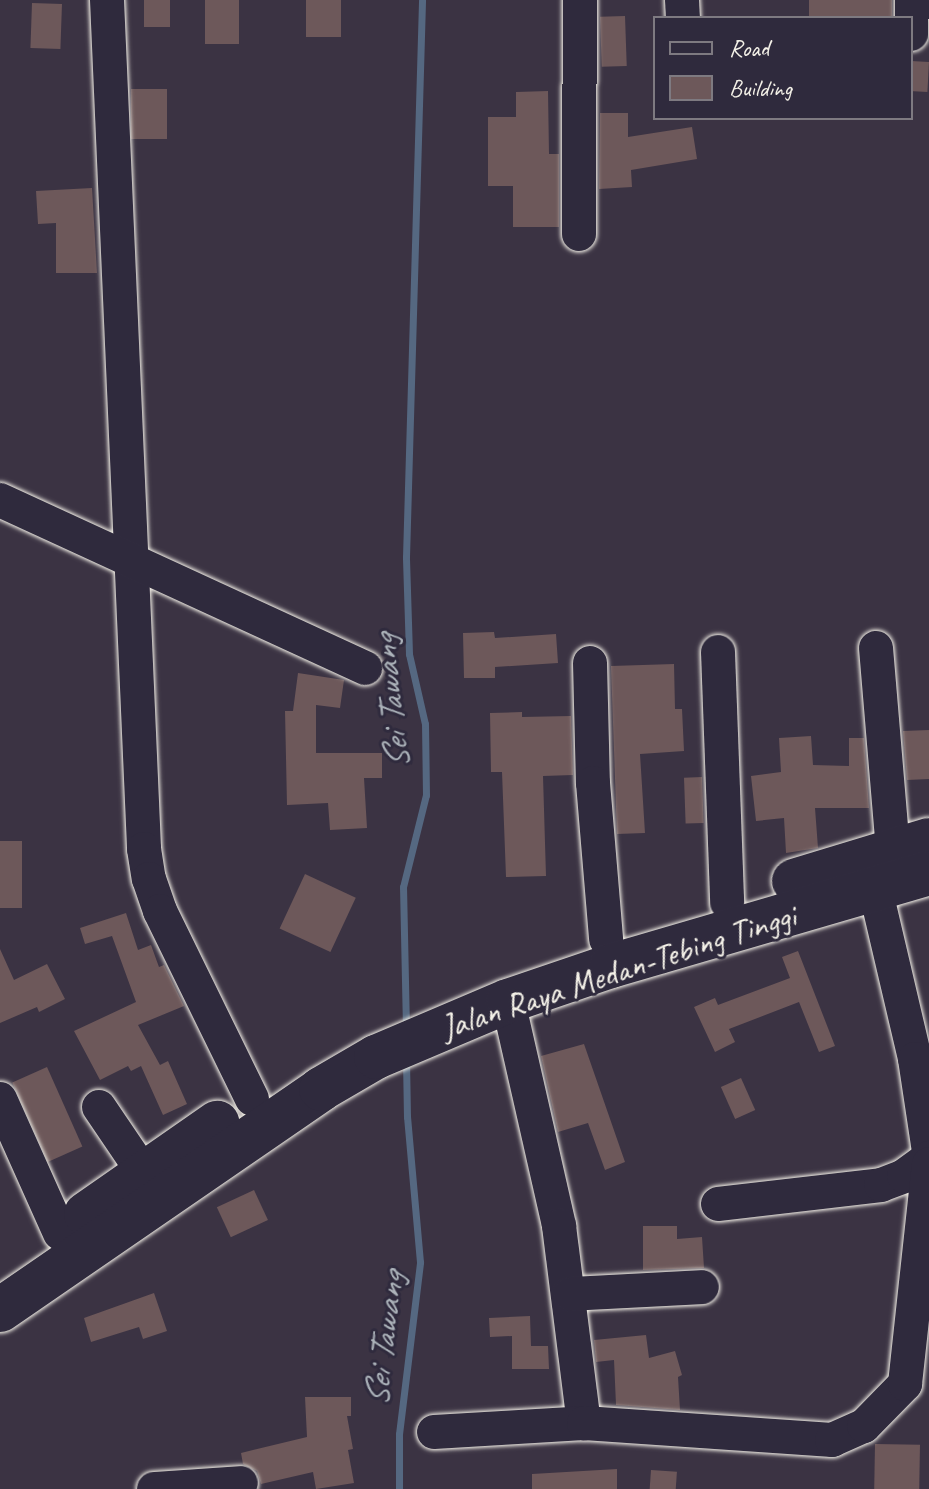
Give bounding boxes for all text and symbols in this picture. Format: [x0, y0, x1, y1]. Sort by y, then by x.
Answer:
legend [653, 16, 913, 120]
text: Road [729, 33, 769, 63]
text: Building [729, 73, 792, 103]
water label: Sei Tawang [362, 633, 420, 771]
street label: Jalan Raya Medan-Tebing Tinggi [436, 894, 800, 1048]
water label: Sei Tawang [354, 1270, 414, 1408]

